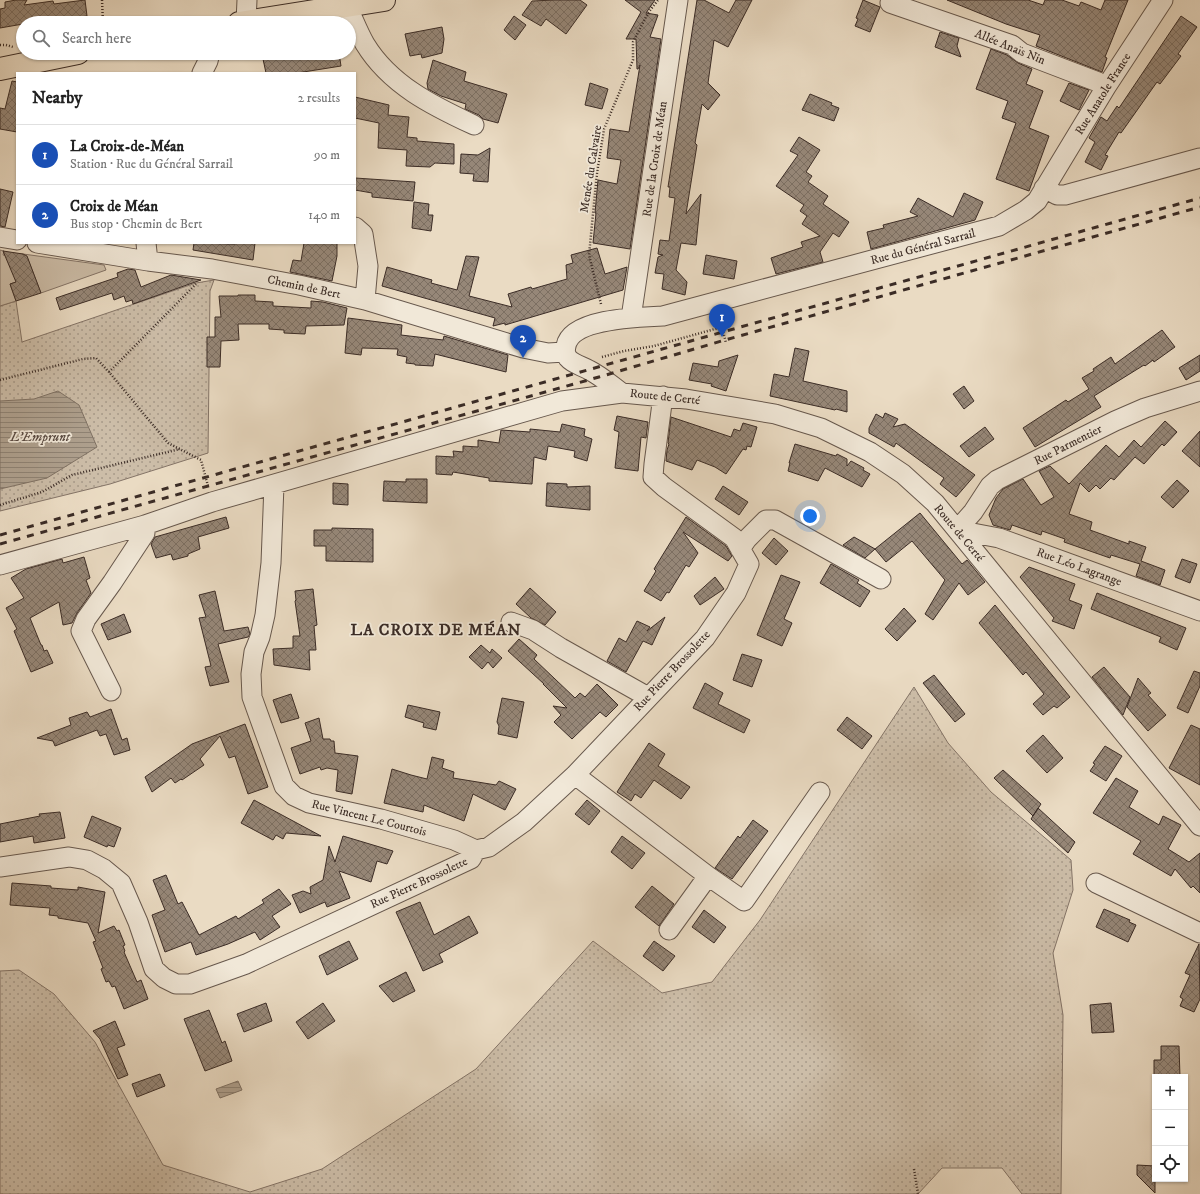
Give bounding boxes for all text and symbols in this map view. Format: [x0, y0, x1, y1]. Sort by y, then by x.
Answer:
search box [16, 16, 356, 60]
street label: Allée Anaïs Nin [972, 26, 1048, 68]
icon: search [30, 27, 52, 49]
text: Search here [62, 29, 131, 48]
street label: Rue Anatole France [1072, 50, 1134, 138]
text: Nearby [32, 87, 82, 109]
text: 2 results [298, 90, 340, 106]
street label: Rue de la Croix de Méan [639, 100, 671, 218]
street label: Menée du Calvaire [577, 124, 605, 214]
text: La Croix-de-Méan [70, 137, 184, 156]
text: 1 [43, 147, 47, 163]
text: 90 m [314, 147, 340, 163]
text: Station · Rue du Général Sarrail [70, 156, 233, 172]
text: Croix de Méan [70, 197, 158, 216]
text: 2 [42, 207, 48, 223]
text: 140 m [308, 207, 340, 223]
text: Bus stop · Chemin de Bert [70, 216, 202, 232]
street label: Rue du Général Sarrail [869, 226, 978, 268]
street label: Chemin de Bert [266, 272, 342, 302]
pin: 1 [709, 304, 735, 337]
pin: 2 [510, 325, 536, 358]
street label: Route de Certé [629, 386, 701, 408]
street label: Rue Parmentier [1031, 421, 1105, 469]
water label: L'Emprunt [9, 429, 71, 445]
street label: Route de Certé [931, 501, 987, 565]
your location [800, 506, 820, 526]
street label: Rue Léo Lagrange [1034, 545, 1124, 589]
district label: LA CROIX DE MÉAN [350, 620, 522, 640]
street label: Rue Pierre Brossolette [630, 627, 714, 715]
street label: Rue Vincent Le Courtois [310, 796, 428, 840]
street label: Rue Pierre Brossolette [368, 854, 470, 912]
map controls [1152, 1074, 1188, 1182]
button: + [1152, 1074, 1188, 1110]
button: − [1152, 1110, 1188, 1146]
button: locate [1152, 1146, 1188, 1182]

